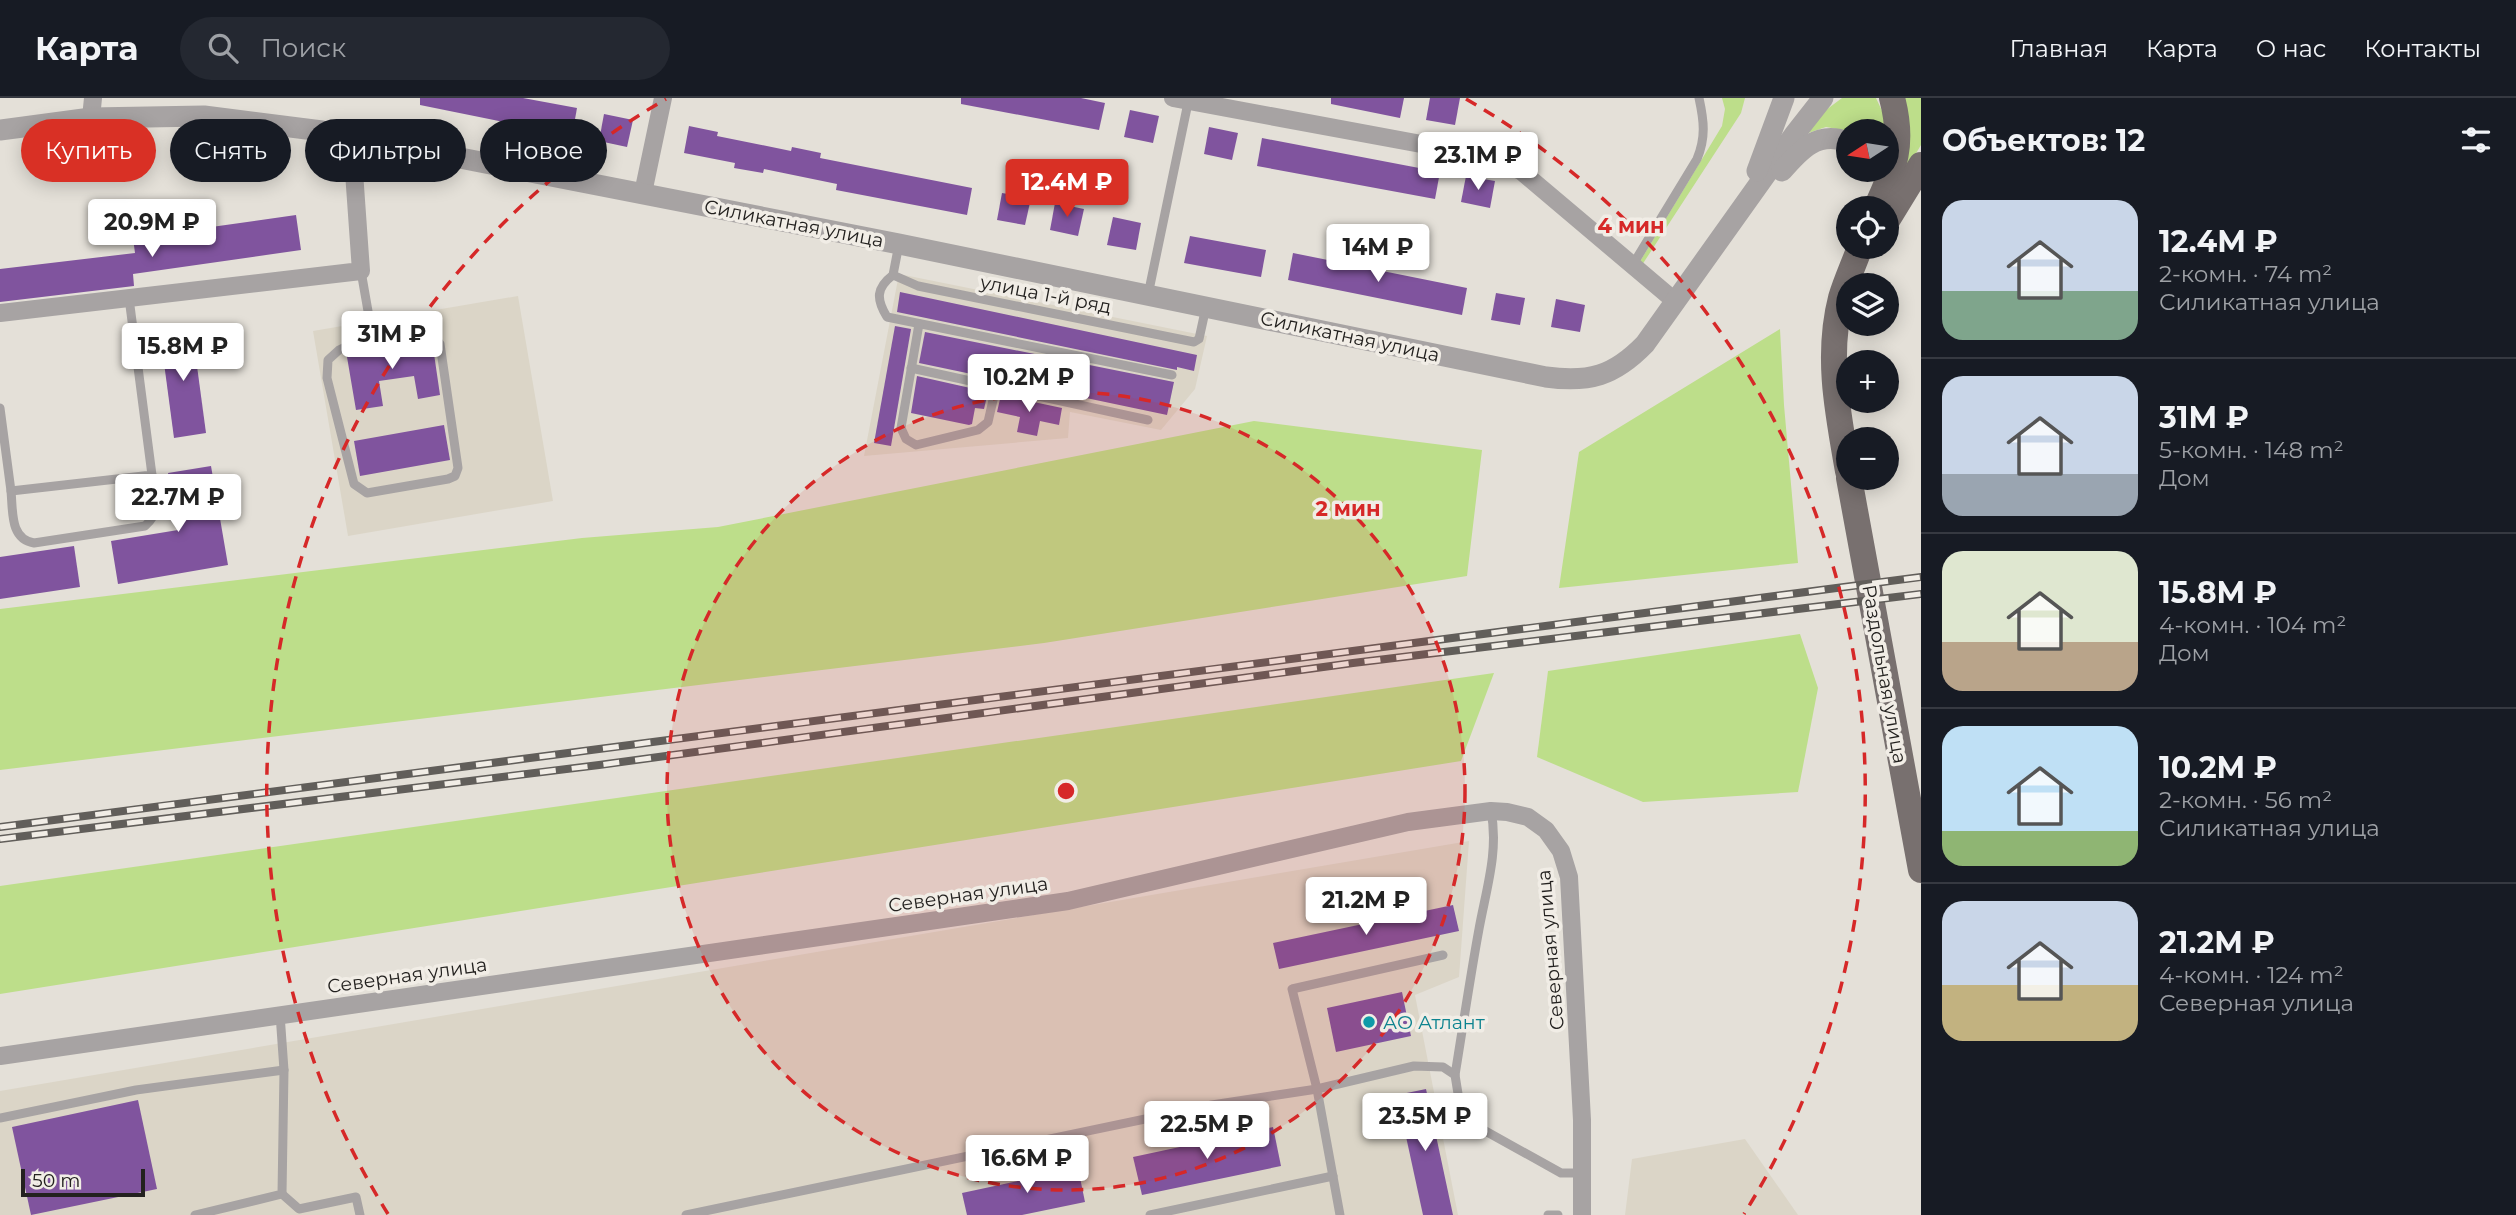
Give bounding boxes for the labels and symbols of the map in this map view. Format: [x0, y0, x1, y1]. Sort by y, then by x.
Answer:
north arrow [1836, 119, 1899, 182]
pin: 23.1M ₽ [1413, 132, 1543, 192]
pin: 12.4M ₽ [1002, 159, 1132, 219]
street label: Силикатная улица [702, 195, 886, 252]
pin: 20.9M ₽ [87, 200, 217, 259]
text: 4 мин [1597, 213, 1665, 238]
pin: 14M ₽ [1329, 225, 1427, 284]
street label: улица 1-й ряд [977, 270, 1113, 318]
street label: Силикатная улица [1258, 306, 1441, 367]
pin: 31M ₽ [343, 312, 441, 371]
pin: 15.8M ₽ [118, 324, 248, 383]
pin: 10.2M ₽ [964, 354, 1094, 414]
pin: 22.7M ₽ [113, 474, 243, 534]
text: 2 мин [1316, 496, 1380, 521]
street label: Раздольная улица [1857, 583, 1912, 765]
centre of rings [1054, 779, 1078, 803]
street label: Северная улица [1532, 869, 1569, 1031]
street label: Северная улица [887, 872, 1049, 917]
pin: 21.2M ₽ [1301, 878, 1431, 937]
street label: Северная улица [326, 953, 488, 998]
place label: АО Атлант [1383, 1011, 1485, 1034]
marker: АО Атлант [1361, 1014, 1377, 1030]
pin: 23.5M ₽ [1360, 1094, 1490, 1153]
pin: 22.5M ₽ [1142, 1102, 1272, 1161]
pin: 16.6M ₽ [962, 1136, 1092, 1195]
scale bar [21, 1166, 145, 1198]

